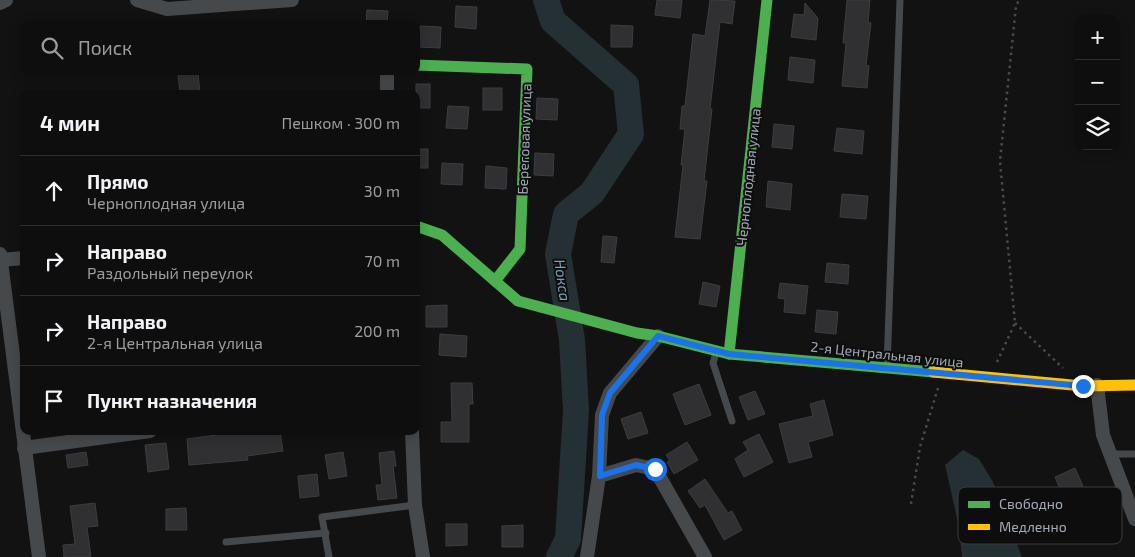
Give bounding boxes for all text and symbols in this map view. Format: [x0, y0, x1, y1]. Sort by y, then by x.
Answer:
map controls [1075, 15, 1120, 150]
button: + [1075, 15, 1120, 60]
search box [20, 20, 420, 75]
icon: search [38, 34, 66, 62]
text: Поиск [78, 36, 132, 59]
button: − [1075, 60, 1120, 105]
street label: Береговая улица [514, 83, 534, 195]
button: layers [1075, 105, 1120, 150]
street label: Черноплодная улица [732, 107, 764, 247]
text: 4 мин [40, 110, 100, 135]
text: Пешком · 300 m [281, 113, 400, 132]
text: Прямо [87, 170, 149, 193]
icon: ahead [40, 177, 68, 205]
text: 30 m [364, 181, 400, 200]
text: Черноплодная улица [87, 193, 245, 212]
text: Направо [87, 240, 167, 263]
icon: right [40, 247, 68, 275]
text: 70 m [365, 251, 400, 270]
water label: Нокса [551, 258, 575, 302]
text: Раздольный переулок [87, 263, 253, 282]
text: Направо [87, 310, 167, 333]
icon: right [40, 317, 68, 345]
text: 200 m [354, 321, 400, 340]
text: 2-я Центральная улица [87, 333, 263, 352]
street label: 2-я Центральная улица [810, 338, 964, 370]
route end [1072, 375, 1095, 398]
icon: arrive [40, 387, 68, 415]
text: Пункт назначения [87, 389, 257, 412]
route start [644, 458, 667, 481]
legend [958, 487, 1122, 544]
text: Свободно [999, 495, 1063, 512]
text: Медленно [999, 518, 1067, 535]

